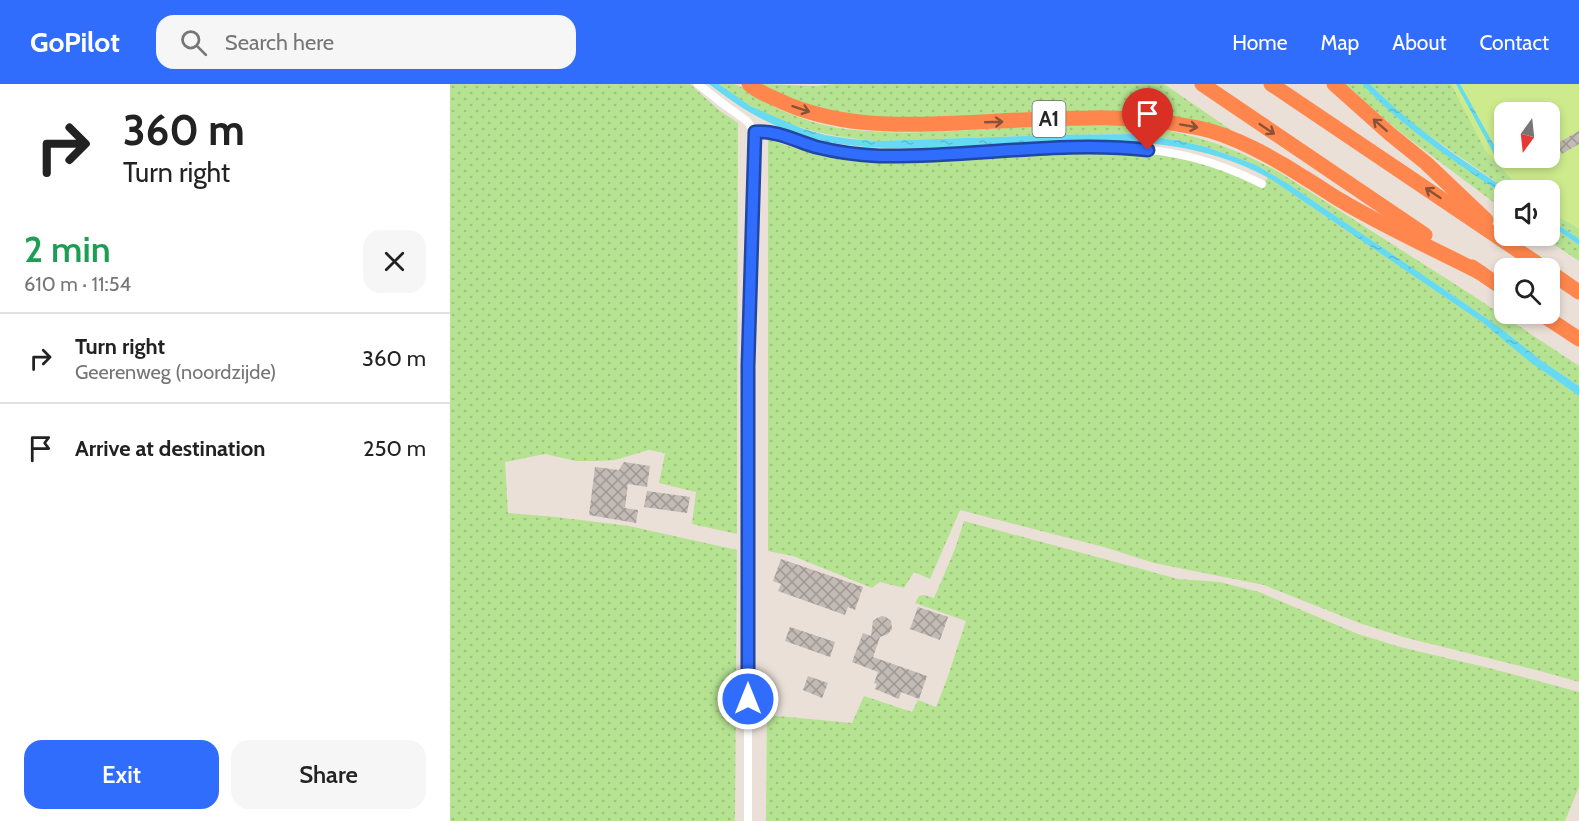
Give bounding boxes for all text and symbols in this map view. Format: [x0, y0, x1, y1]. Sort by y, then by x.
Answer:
search box [156, 15, 576, 69]
text: GoPilot [30, 25, 120, 59]
icon: search [177, 26, 210, 59]
text: Search here [225, 29, 334, 56]
text: Home [1232, 30, 1288, 55]
text: Map [1321, 30, 1359, 55]
text: About [1392, 30, 1446, 55]
text: Contact [1479, 30, 1549, 55]
pin [1122, 88, 1173, 150]
icon: arrive [1131, 97, 1164, 130]
road number: A1 [1032, 101, 1066, 137]
north arrow [1494, 102, 1560, 168]
map controls [1494, 102, 1560, 324]
text: 360 m [123, 104, 245, 156]
one-way arrow [791, 105, 810, 116]
icon: right [24, 108, 102, 186]
one-way arrow [984, 116, 1004, 127]
one-way arrow [1372, 119, 1388, 132]
one-way arrow [1178, 121, 1198, 132]
one-way arrow [1259, 122, 1276, 135]
text: Turn right [123, 156, 230, 189]
button: sound [1494, 180, 1560, 246]
one-way arrow [1425, 187, 1442, 199]
text: 2 min [24, 227, 111, 271]
button: close [363, 230, 426, 293]
button: search [1494, 258, 1560, 324]
text: 610 m · 11:54 [24, 272, 131, 296]
text: Turn right [75, 333, 165, 360]
icon: right [24, 342, 57, 375]
text: 360 m [362, 345, 426, 372]
text: Geerenweg (noordzijde) [75, 360, 276, 384]
icon: arrive [24, 432, 57, 465]
text: Arrive at destination [75, 435, 265, 462]
text: 250 m [363, 435, 426, 462]
position arrow [716, 667, 780, 731]
button: Exit [24, 740, 219, 809]
button: Share [231, 740, 426, 809]

